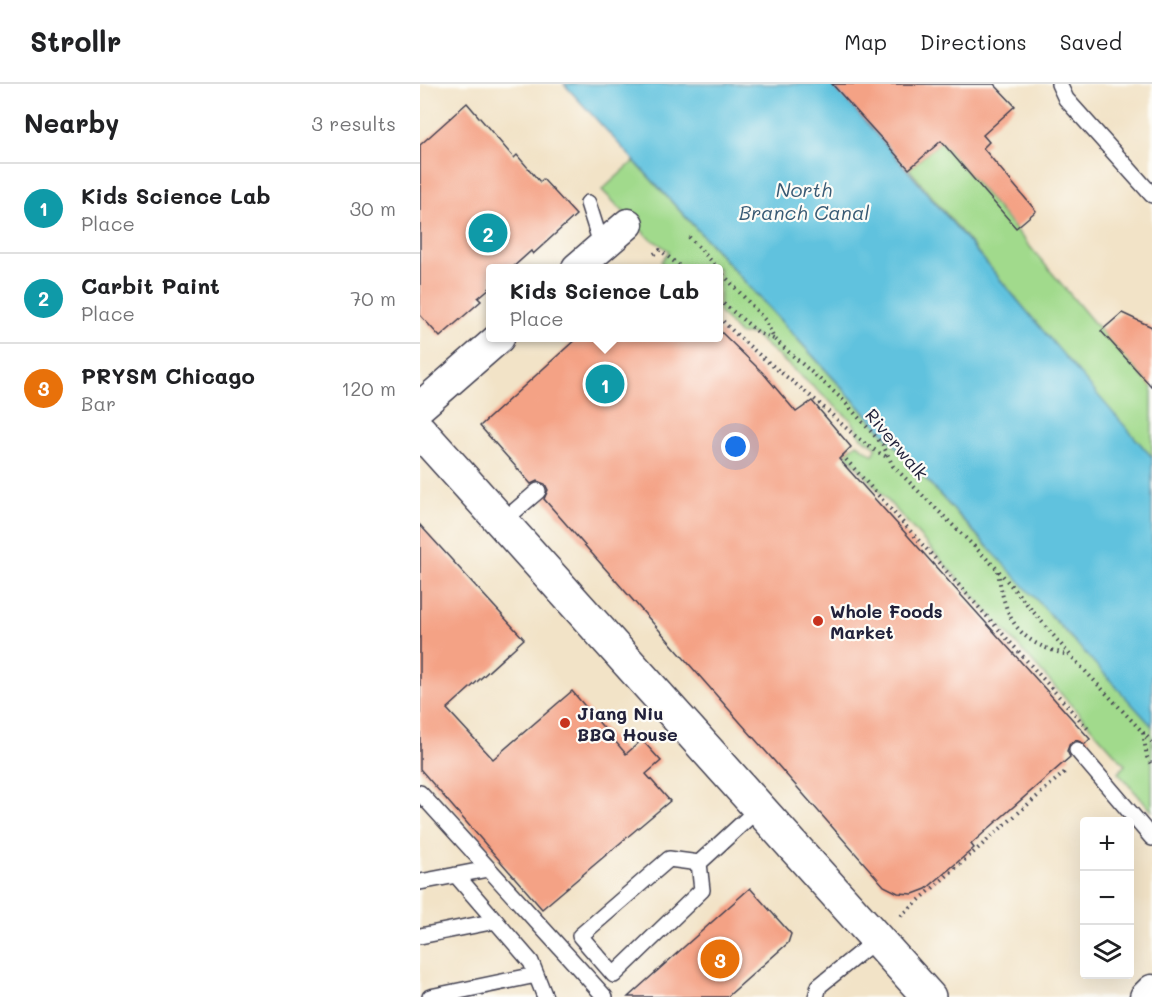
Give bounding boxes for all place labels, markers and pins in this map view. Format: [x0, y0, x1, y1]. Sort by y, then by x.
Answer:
pin: 2 [468, 210, 508, 256]
pin: 1 [586, 362, 624, 406]
place label: Whole Foods Market [830, 599, 943, 644]
marker: Whole Foods Market [811, 614, 825, 628]
place label: Jiang Niu BBQ House [577, 701, 678, 746]
marker: Jiang Niu BBQ House [558, 716, 572, 730]
pin: 3 [700, 936, 740, 982]

